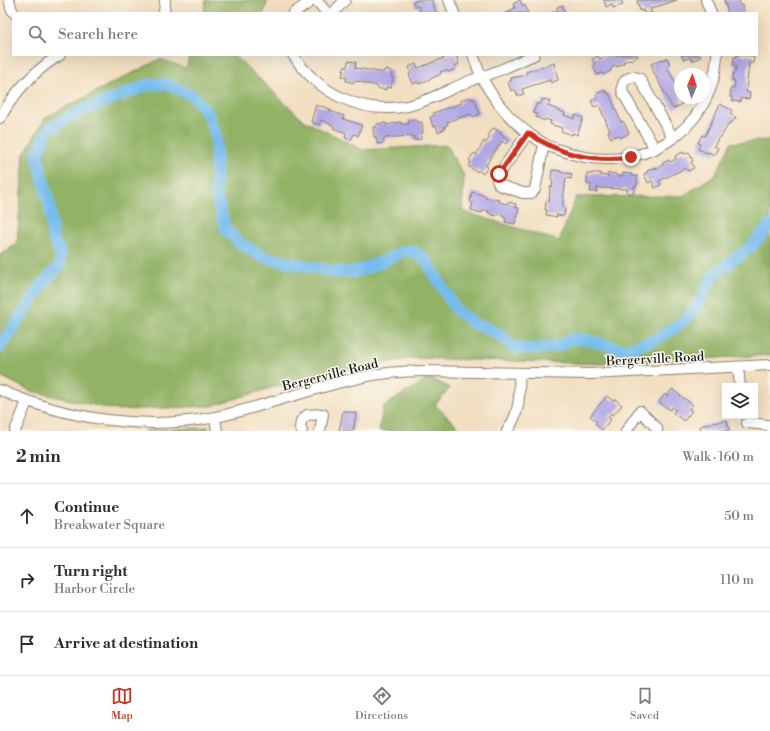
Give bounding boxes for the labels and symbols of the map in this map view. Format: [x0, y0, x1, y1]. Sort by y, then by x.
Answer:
north arrow [674, 68, 710, 104]
route end [622, 148, 640, 166]
route start [490, 165, 508, 183]
street label: Bergerville Road [605, 348, 705, 370]
street label: Bergerville Road [280, 355, 380, 395]

